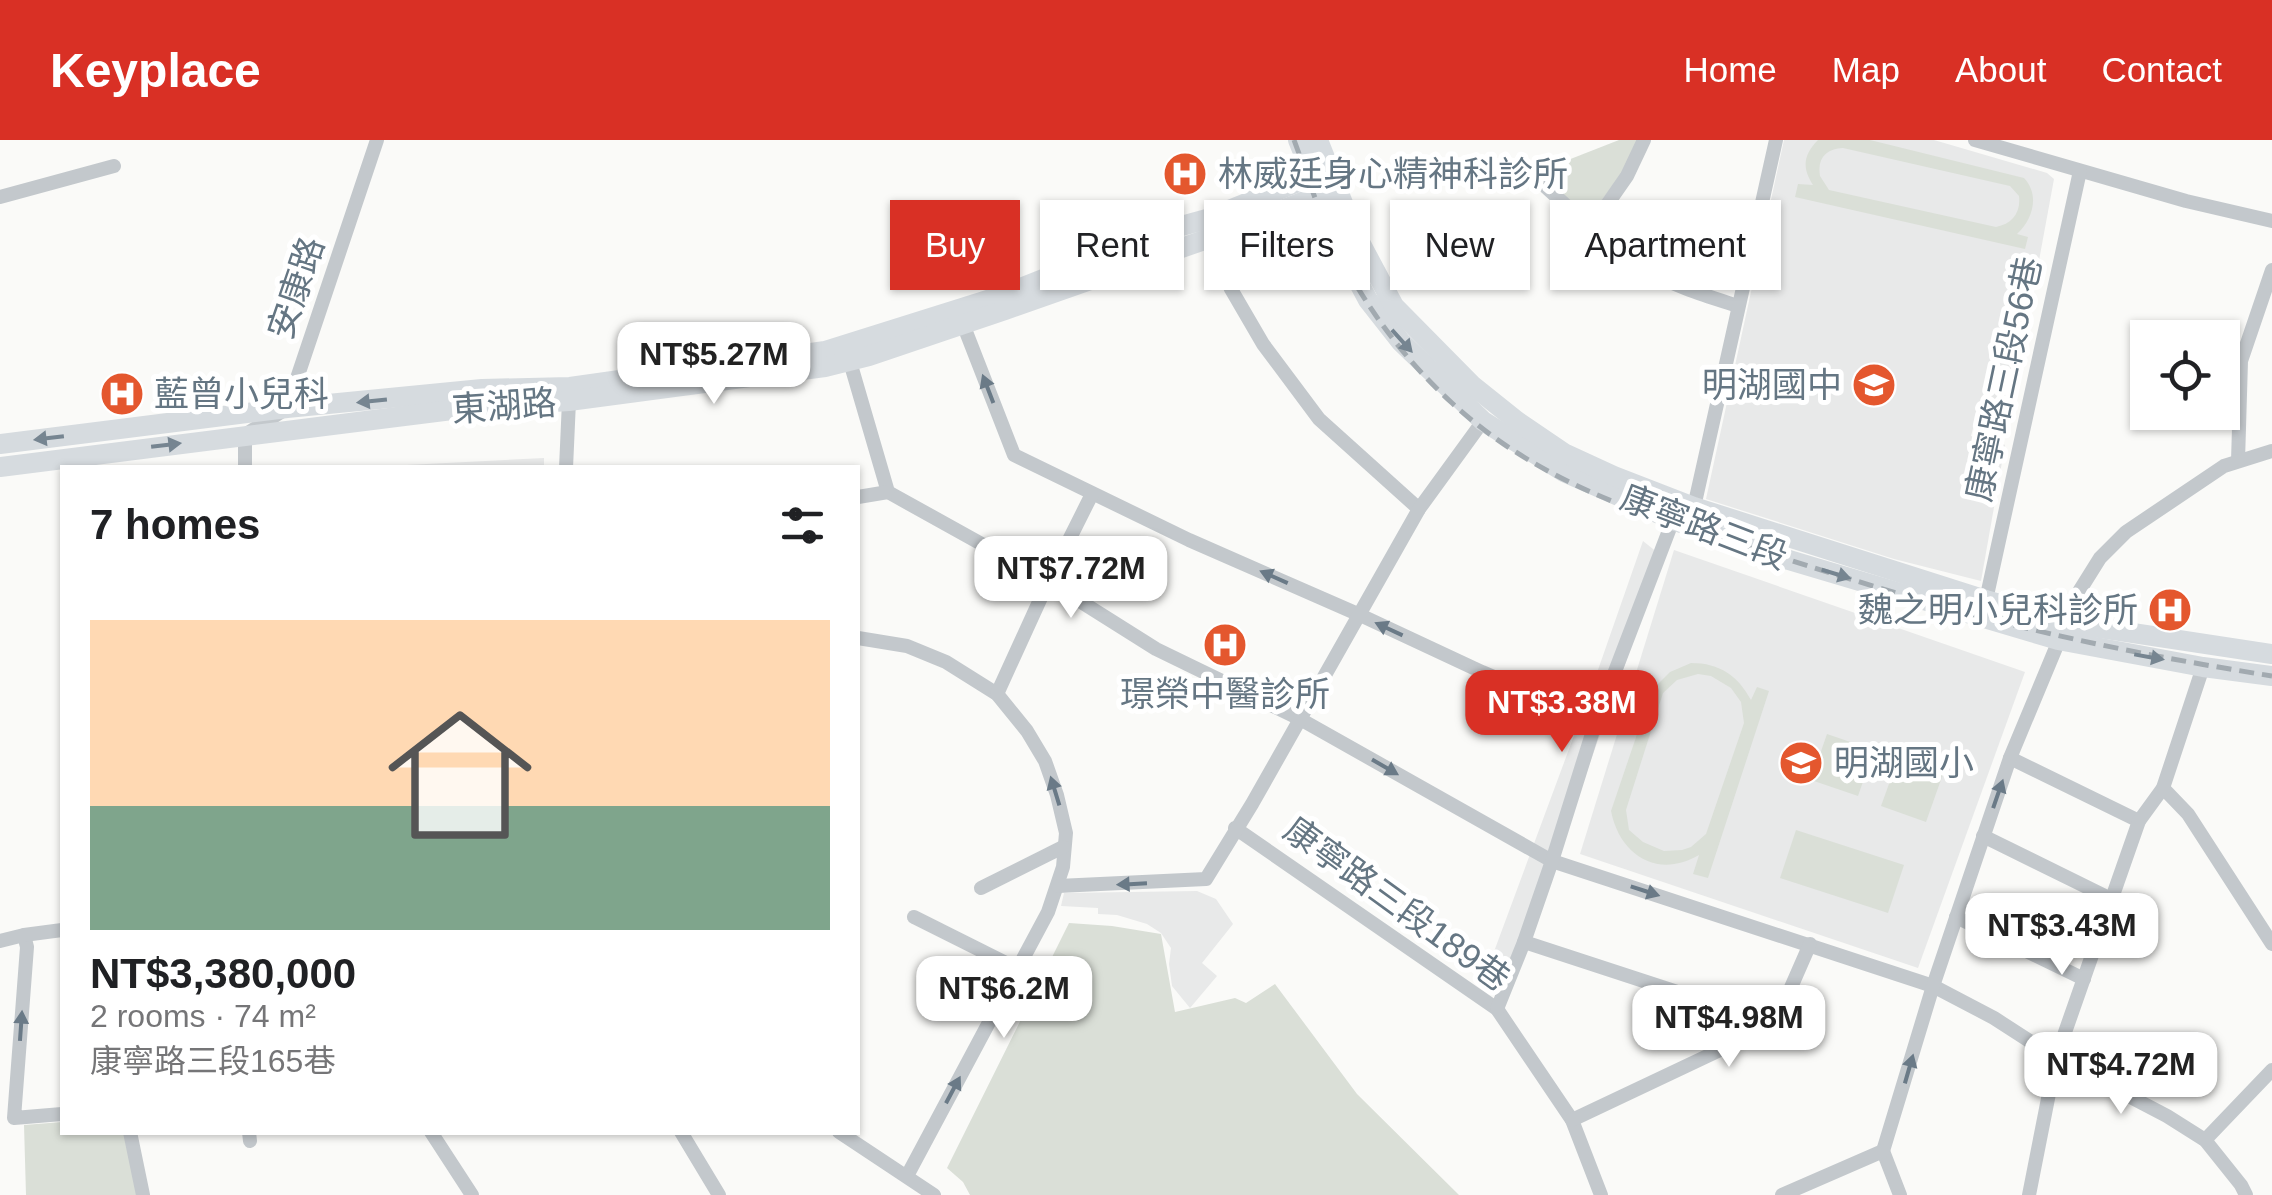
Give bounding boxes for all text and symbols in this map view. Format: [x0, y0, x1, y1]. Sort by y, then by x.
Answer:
text: Keyplace [50, 44, 261, 97]
text: Home [1683, 50, 1777, 89]
text: Map [1832, 50, 1900, 89]
text: About [1955, 50, 2046, 89]
text: Contact [2101, 50, 2222, 89]
hospital icon: 林威廷身心精神科診所 [1162, 151, 1208, 197]
place label: 林威廷身心精神科診所 [1218, 154, 1568, 193]
chip: Buy [890, 200, 1020, 290]
chip: Rent [1040, 200, 1184, 290]
chip: Filters [1204, 200, 1370, 290]
chip: New [1390, 200, 1530, 290]
chip: Apartment [1550, 200, 1781, 290]
street label: 安康路 [260, 232, 331, 344]
street label: 康寧路三段56巷 [1959, 253, 2048, 505]
map controls [2130, 320, 2240, 430]
button: locate [2130, 320, 2240, 430]
pin: NT$5.27M [611, 322, 817, 407]
one-way arrow [1390, 329, 1413, 353]
text: NT$5.27M [639, 336, 789, 372]
school or university icon: 明湖國中 [1851, 362, 1897, 408]
place label: 明湖國中 [1702, 365, 1842, 404]
hospital icon: 藍曾小兒科 [99, 371, 145, 417]
place label: 藍曾小兒科 [154, 374, 329, 413]
one-way arrow [980, 374, 996, 404]
street label: 東湖路 [450, 382, 558, 429]
one-way arrow [355, 393, 387, 409]
one-way arrow [33, 430, 64, 446]
one-way arrow [151, 437, 182, 453]
street label: 康寧路三段 [1615, 477, 1793, 576]
icon: filters [775, 498, 830, 553]
text: 7 homes [90, 501, 260, 548]
pin: NT$7.72M [968, 536, 1174, 621]
text: NT$7.72M [996, 550, 1146, 586]
one-way arrow [1821, 567, 1852, 582]
one-way arrow [1259, 569, 1289, 585]
hospital icon: 魏之明小兒科診所 [2147, 587, 2193, 633]
place label: 魏之明小兒科診所 [1858, 590, 2138, 629]
one-way arrow [1374, 620, 1403, 637]
hospital icon: 璟榮中醫診所 [1202, 622, 1248, 668]
one-way arrow [2134, 650, 2166, 665]
pin: NT$3.38M [1459, 670, 1665, 755]
place label: 璟榮中醫診所 [1120, 674, 1330, 713]
text: NT$3.38M [1487, 684, 1637, 720]
icon: home [370, 685, 550, 865]
school or university icon: 明湖國小 [1778, 740, 1824, 786]
place label: 明湖國小 [1834, 743, 1974, 782]
one-way arrow [1370, 759, 1399, 776]
one-way arrow [1047, 775, 1062, 806]
one-way arrow [1991, 779, 2006, 809]
street label: 康寧路三段189巷 [1277, 809, 1517, 998]
one-way arrow [1115, 876, 1147, 892]
one-way arrow [1630, 884, 1660, 899]
pin: NT$3.43M [1959, 893, 2165, 978]
text: NT$3.43M [1987, 907, 2137, 943]
text: NT$3,380,000 [90, 950, 356, 997]
pin: NT$6.2M [912, 956, 1096, 1041]
text: NT$6.2M [938, 970, 1070, 1006]
pin: NT$4.98M [1626, 985, 1832, 1070]
text: 2 rooms · 74 m² [90, 998, 316, 1034]
text: NT$4.98M [1654, 999, 1804, 1035]
one-way arrow [13, 1010, 29, 1042]
pin: NT$4.72M [2018, 1032, 2224, 1117]
text: 康寧路三段165巷 [90, 1043, 335, 1079]
text: NT$4.72M [2046, 1046, 2196, 1082]
one-way arrow [1902, 1053, 1917, 1083]
one-way arrow [944, 1076, 961, 1105]

